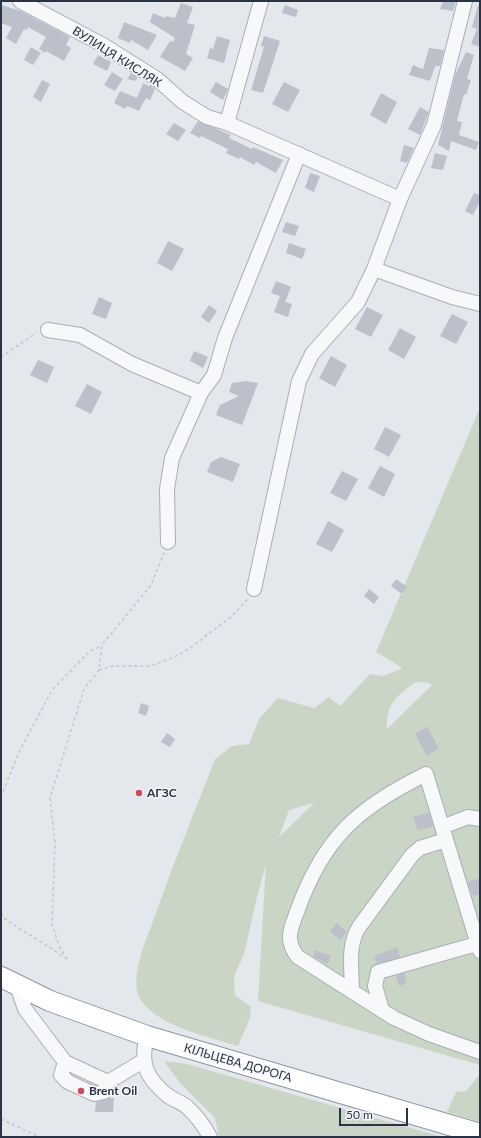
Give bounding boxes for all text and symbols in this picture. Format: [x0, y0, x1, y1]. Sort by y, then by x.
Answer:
street label: ВУЛИЦЯ КИСЛЯК [70, 24, 164, 90]
place label: АГЗС [147, 786, 177, 800]
marker: АГЗС [134, 788, 144, 798]
street label: КІЛЬЦЕВА ДОРОГА [182, 1041, 294, 1085]
place label: Brent Oil [89, 1084, 137, 1098]
marker: Brent Oil [76, 1086, 86, 1096]
scale bar [341, 1100, 410, 1126]
text: 50 m [346, 1107, 373, 1122]

